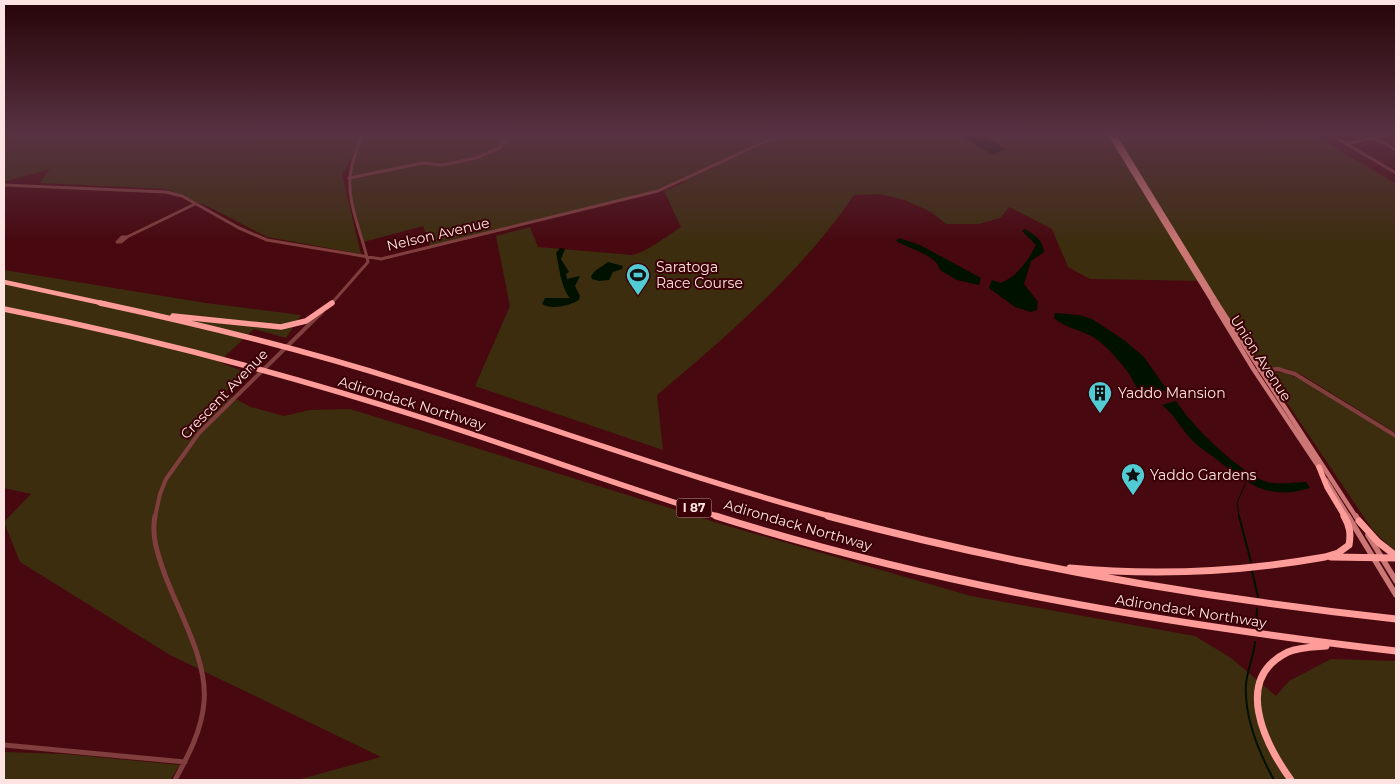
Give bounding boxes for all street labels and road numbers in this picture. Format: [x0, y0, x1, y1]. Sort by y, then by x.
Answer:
street label: Nelson Avenue [385, 213, 491, 255]
street label: Union Avenue [1226, 312, 1296, 404]
street label: Crescent Avenue [176, 345, 272, 443]
street label: Adirondack Northway [336, 372, 488, 434]
street label: Adirondack Northway [722, 495, 874, 555]
road number: I 87 [676, 498, 712, 518]
street label: Adirondack Northway [1114, 590, 1268, 632]

